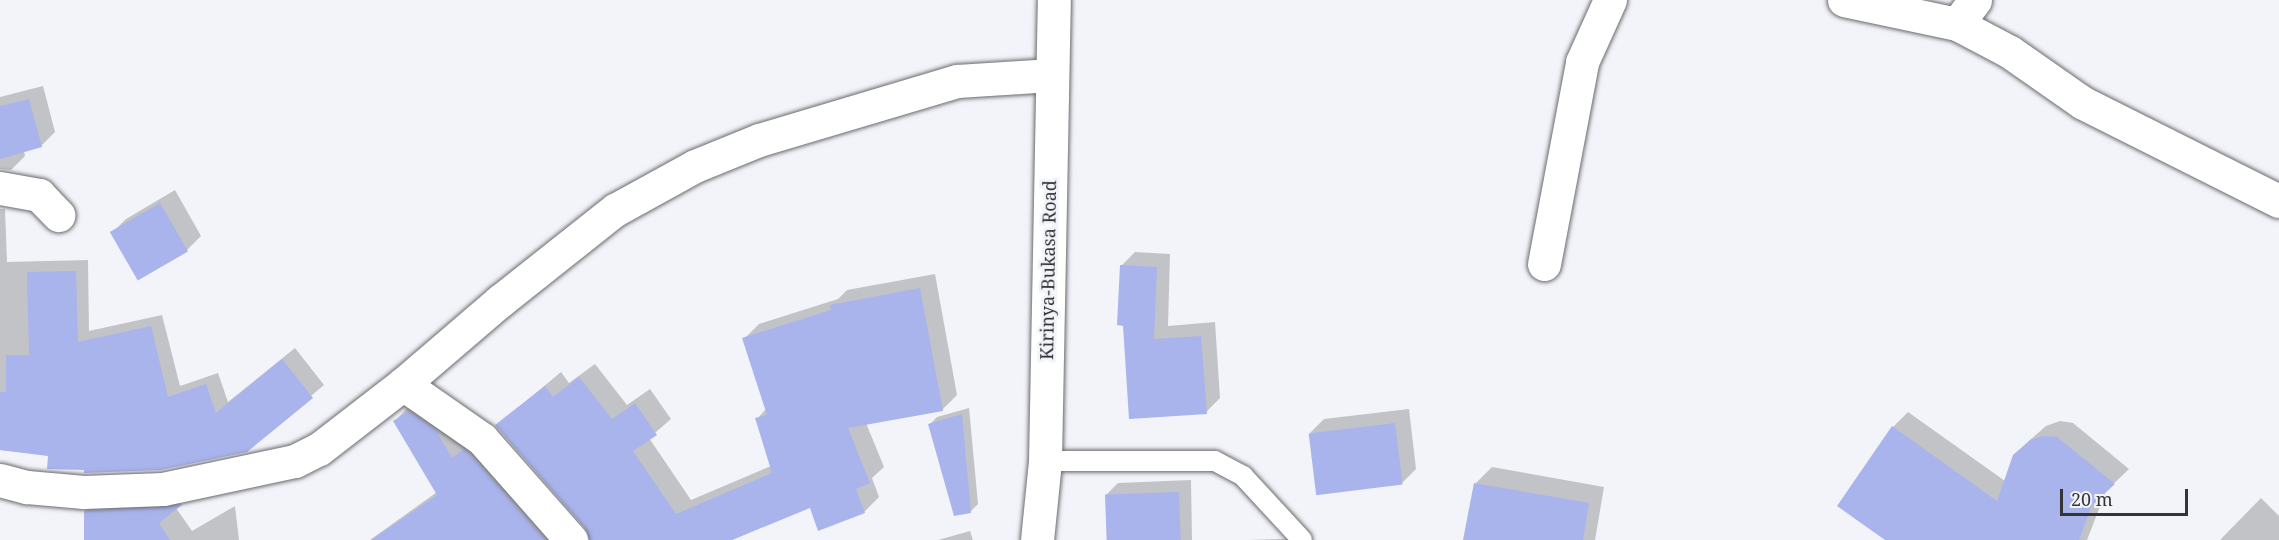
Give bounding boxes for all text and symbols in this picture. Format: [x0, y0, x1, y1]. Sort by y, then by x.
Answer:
street label: Kirinya-Bukasa Road [1036, 180, 1060, 360]
scale bar [2063, 477, 2190, 515]
text: 20 m [2071, 487, 2113, 511]

